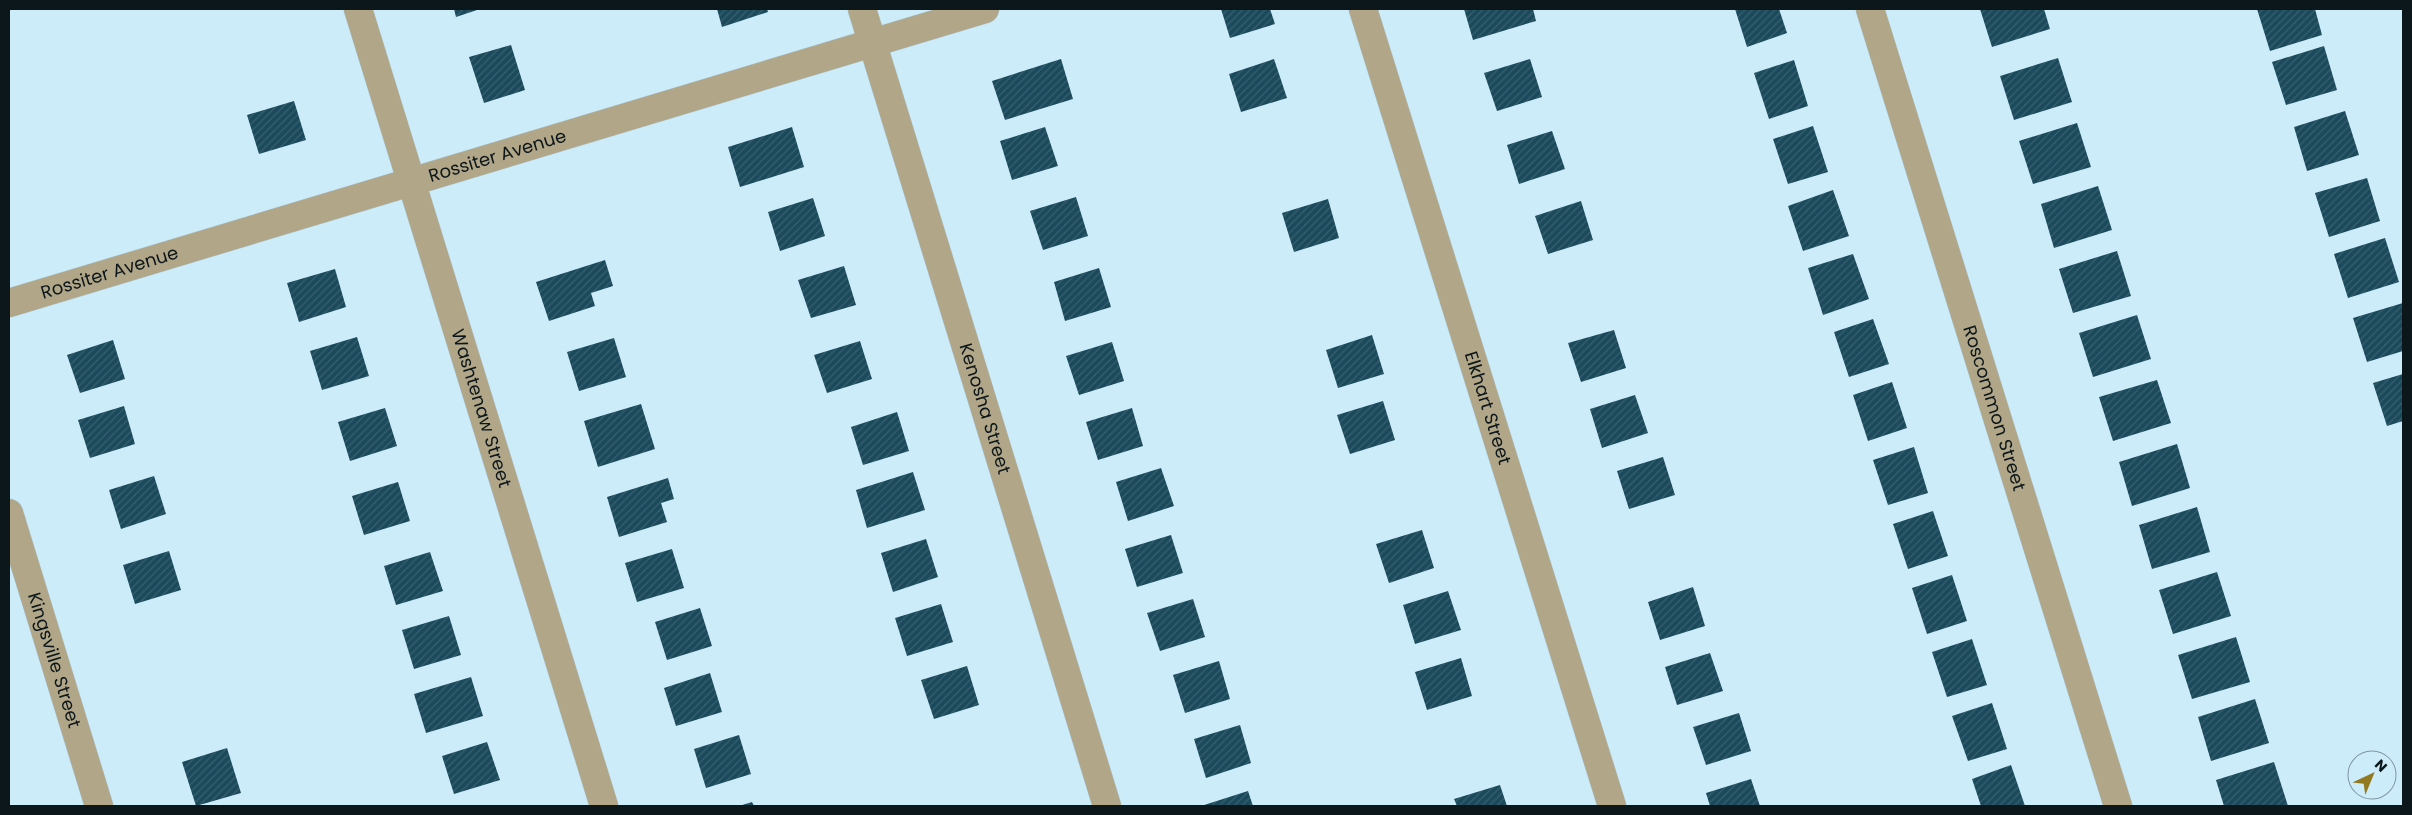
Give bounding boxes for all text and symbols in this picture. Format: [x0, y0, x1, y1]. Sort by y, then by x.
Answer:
street label: Rossiter Avenue [425, 123, 569, 188]
street label: Rossiter Avenue [37, 240, 181, 305]
street label: Roscommon Street [1957, 322, 2032, 494]
street label: Washtenaw Street [446, 326, 518, 491]
street label: Kenosha Street [953, 340, 1017, 477]
street label: Elkhart Street [1459, 348, 1518, 468]
street label: Kingsville Street [22, 589, 87, 731]
north arrow [2347, 750, 2397, 800]
text: N [2370, 755, 2392, 776]

